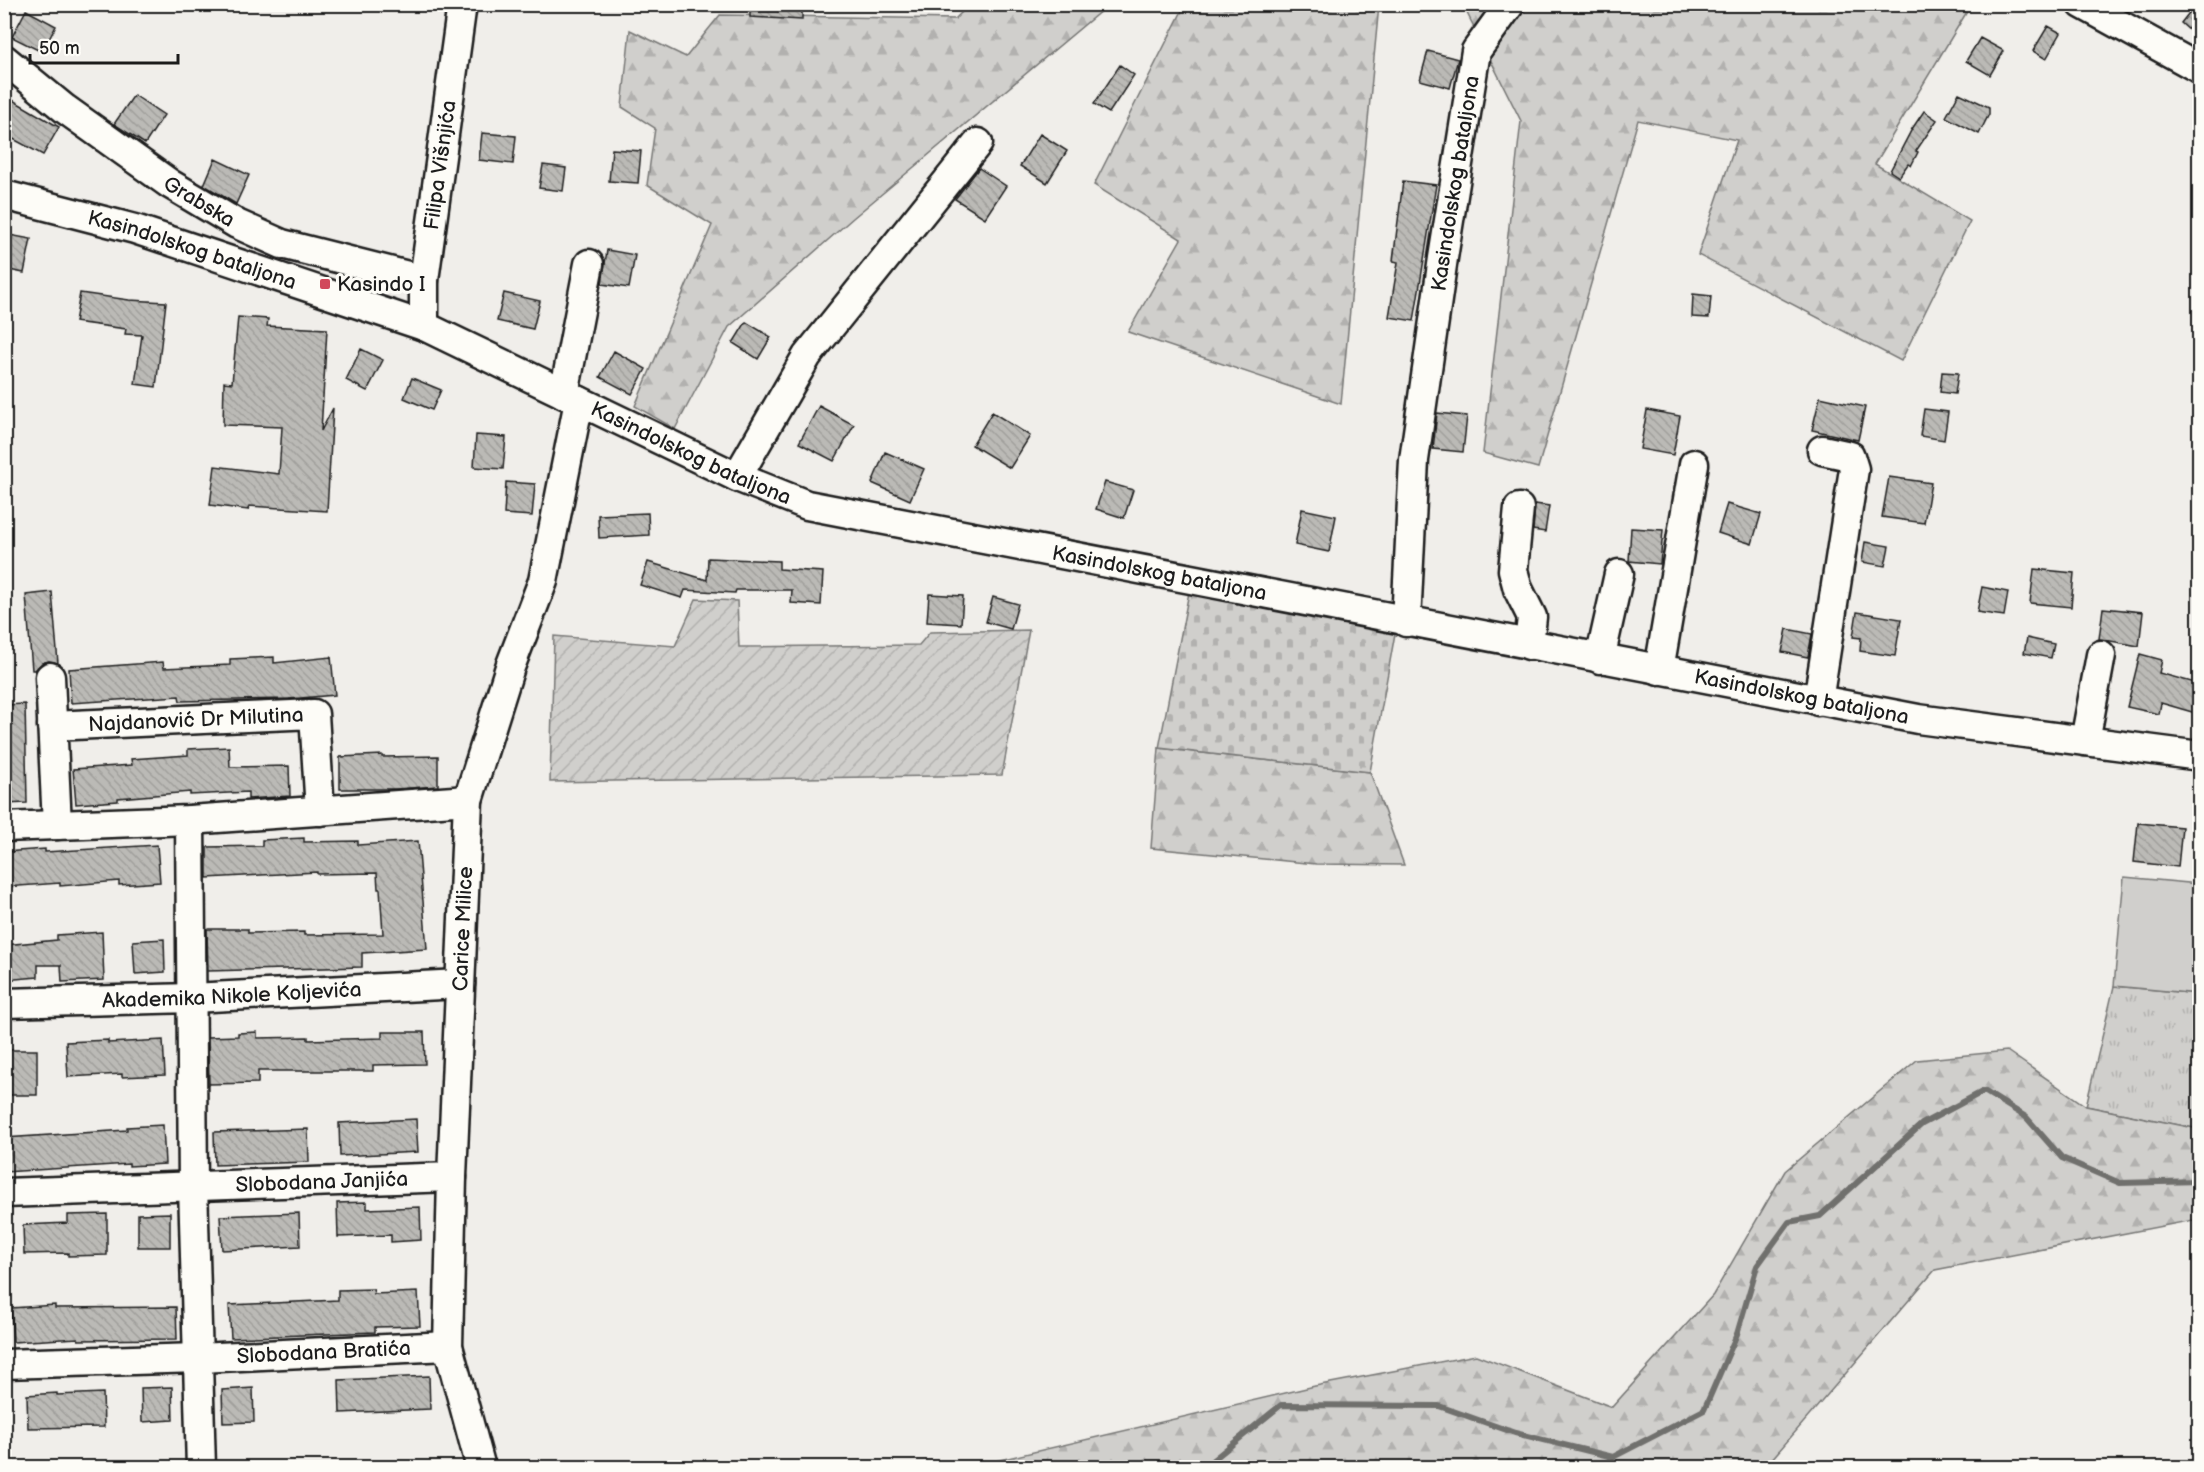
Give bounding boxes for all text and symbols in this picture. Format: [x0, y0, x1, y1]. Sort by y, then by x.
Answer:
scale bar [30, 27, 178, 65]
text: 50 m [39, 38, 80, 59]
street label: Kasindolskog bataljona [1426, 74, 1485, 293]
street label: Filipa Višnjića [419, 99, 462, 232]
street label: Grabska [159, 171, 239, 233]
street label: Kasindolskog bataljona [85, 205, 300, 295]
place label: Kasindo I [337, 272, 426, 297]
marker: Kasindo I [318, 277, 332, 291]
street label: Kasindolskog bataljona [587, 396, 795, 510]
street label: Kasindolskog bataljona [1050, 540, 1269, 606]
street label: Kasindolskog bataljona [1692, 664, 1911, 730]
street label: Najdanović Dr Milutina [88, 702, 304, 737]
street label: Carice Milice [448, 866, 478, 992]
street label: Akademika Nikole Koljevića [102, 977, 362, 1013]
street label: Slobodana Janjića [235, 1167, 409, 1198]
street label: Slobodana Bratića [236, 1336, 411, 1369]

